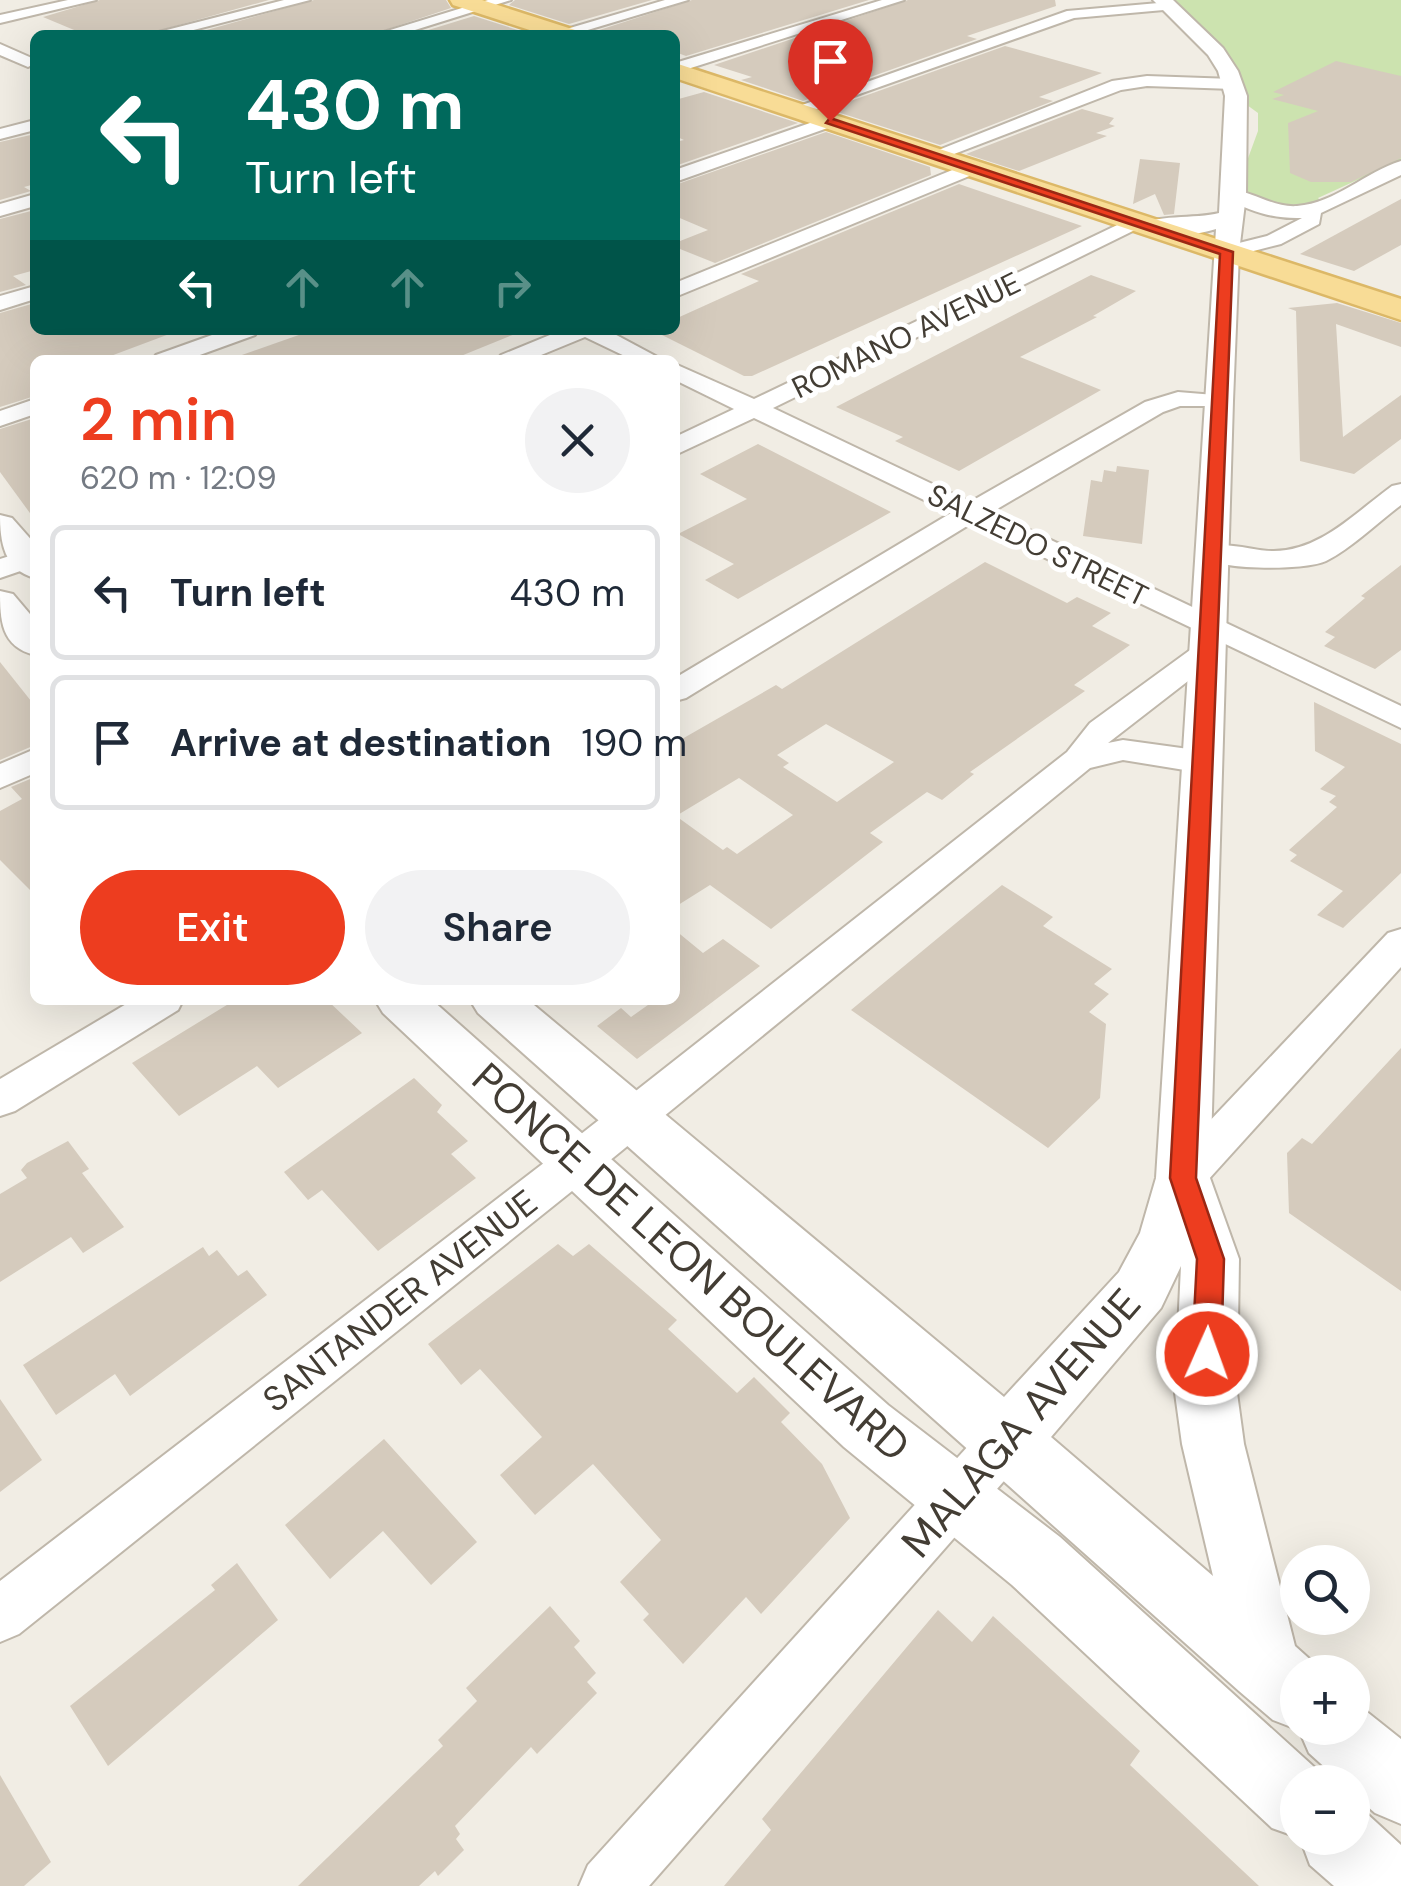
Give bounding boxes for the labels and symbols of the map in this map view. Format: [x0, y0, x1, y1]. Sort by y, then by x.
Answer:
pin [788, 19, 873, 122]
street label: ROMANO AVENUE [785, 263, 1027, 407]
street label: SALZEDO STREET [921, 475, 1155, 615]
street label: PONCE DE LEON BOULEVARD [461, 1051, 921, 1473]
street label: SANTANDER AVENUE [253, 1179, 547, 1423]
street label: MALAGA AVENUE [889, 1277, 1153, 1569]
position arrow [1155, 1302, 1259, 1406]

